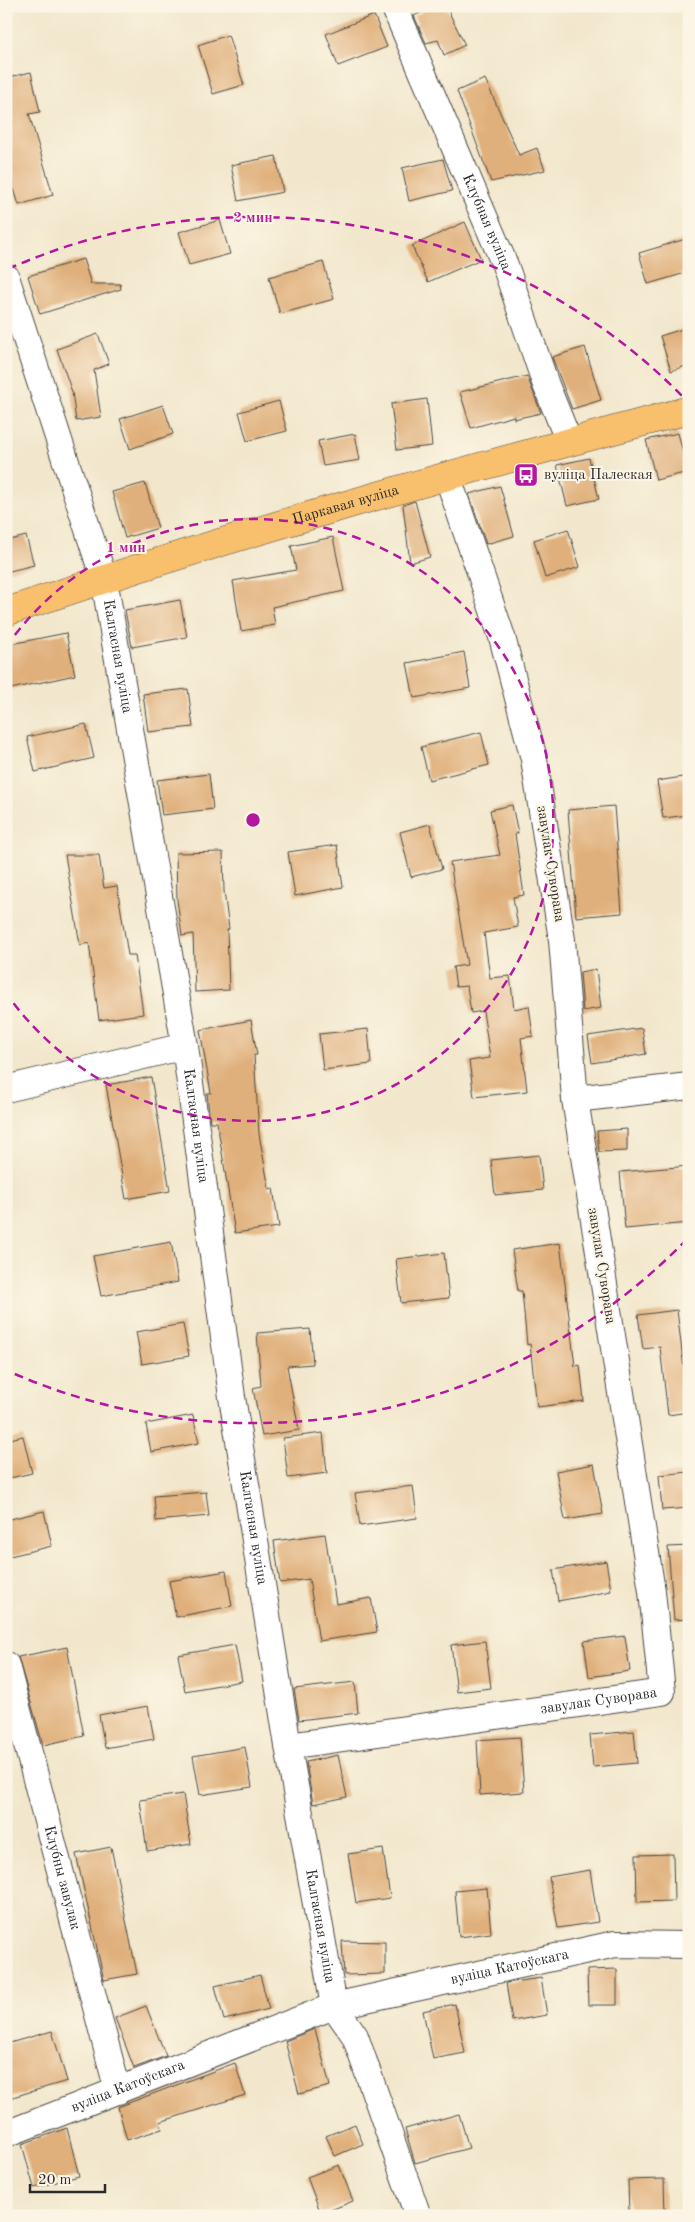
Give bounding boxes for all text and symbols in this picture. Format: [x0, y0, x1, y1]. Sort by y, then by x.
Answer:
street label: Клубная вуліца [459, 172, 514, 273]
text: 2 мин [233, 211, 273, 226]
bus stop icon: вуліца Палеская [513, 462, 539, 488]
place label: вуліца Палеская [544, 468, 653, 483]
street label: Паркавая вуліца [291, 482, 401, 528]
text: 1 мин [106, 541, 146, 556]
street label: Калгасная вуліца [100, 598, 135, 715]
street label: завулак Суворава [533, 805, 567, 924]
centre of rings [244, 811, 262, 829]
street label: Калгасная вуліца [181, 1068, 211, 1184]
street label: завулак Суворава [584, 1207, 618, 1326]
street label: Калгасная вуліца [236, 1470, 270, 1586]
street label: завулак Суворава [540, 1685, 659, 1717]
street label: Клубны завулак [41, 1824, 83, 1932]
street label: Калгасная вуліца [302, 1868, 337, 1985]
street label: вуліца Катоўскага [449, 1947, 571, 1988]
street label: вуліца Катоўскага [69, 2057, 187, 2115]
scale bar [30, 2162, 105, 2194]
text: 20 m [38, 2173, 72, 2188]

